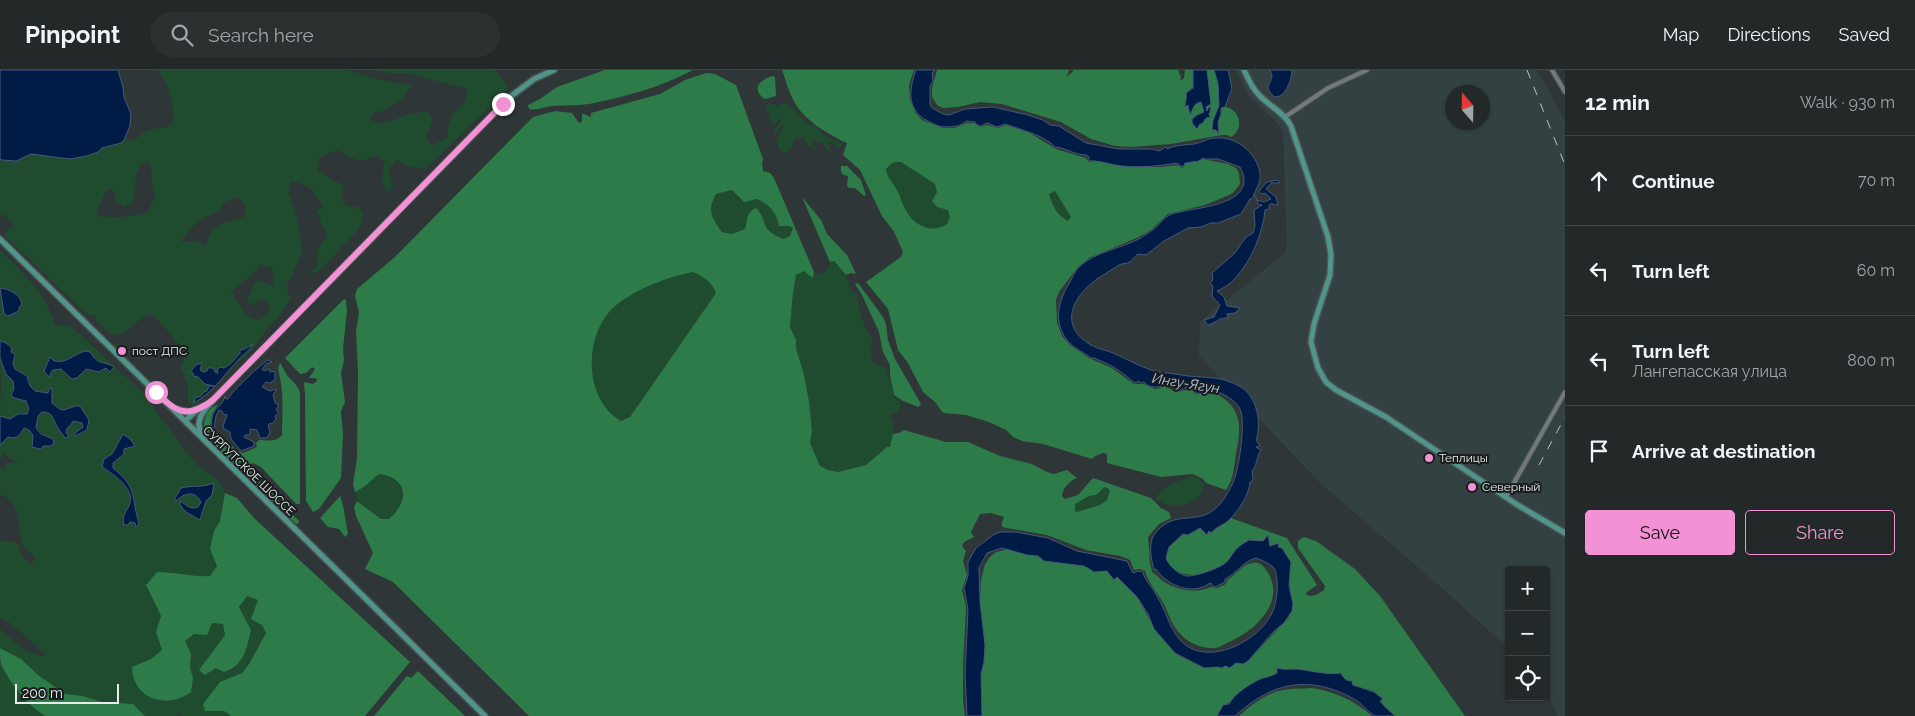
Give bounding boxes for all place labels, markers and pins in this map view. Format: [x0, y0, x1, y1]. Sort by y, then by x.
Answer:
place label: пост ДПС [132, 344, 187, 358]
marker: пост ДПС [116, 345, 128, 357]
place label: Теплицы [1439, 451, 1488, 465]
marker: Теплицы [1423, 452, 1435, 464]
place label: Северный [1482, 480, 1540, 494]
marker: Северный [1466, 481, 1478, 493]

